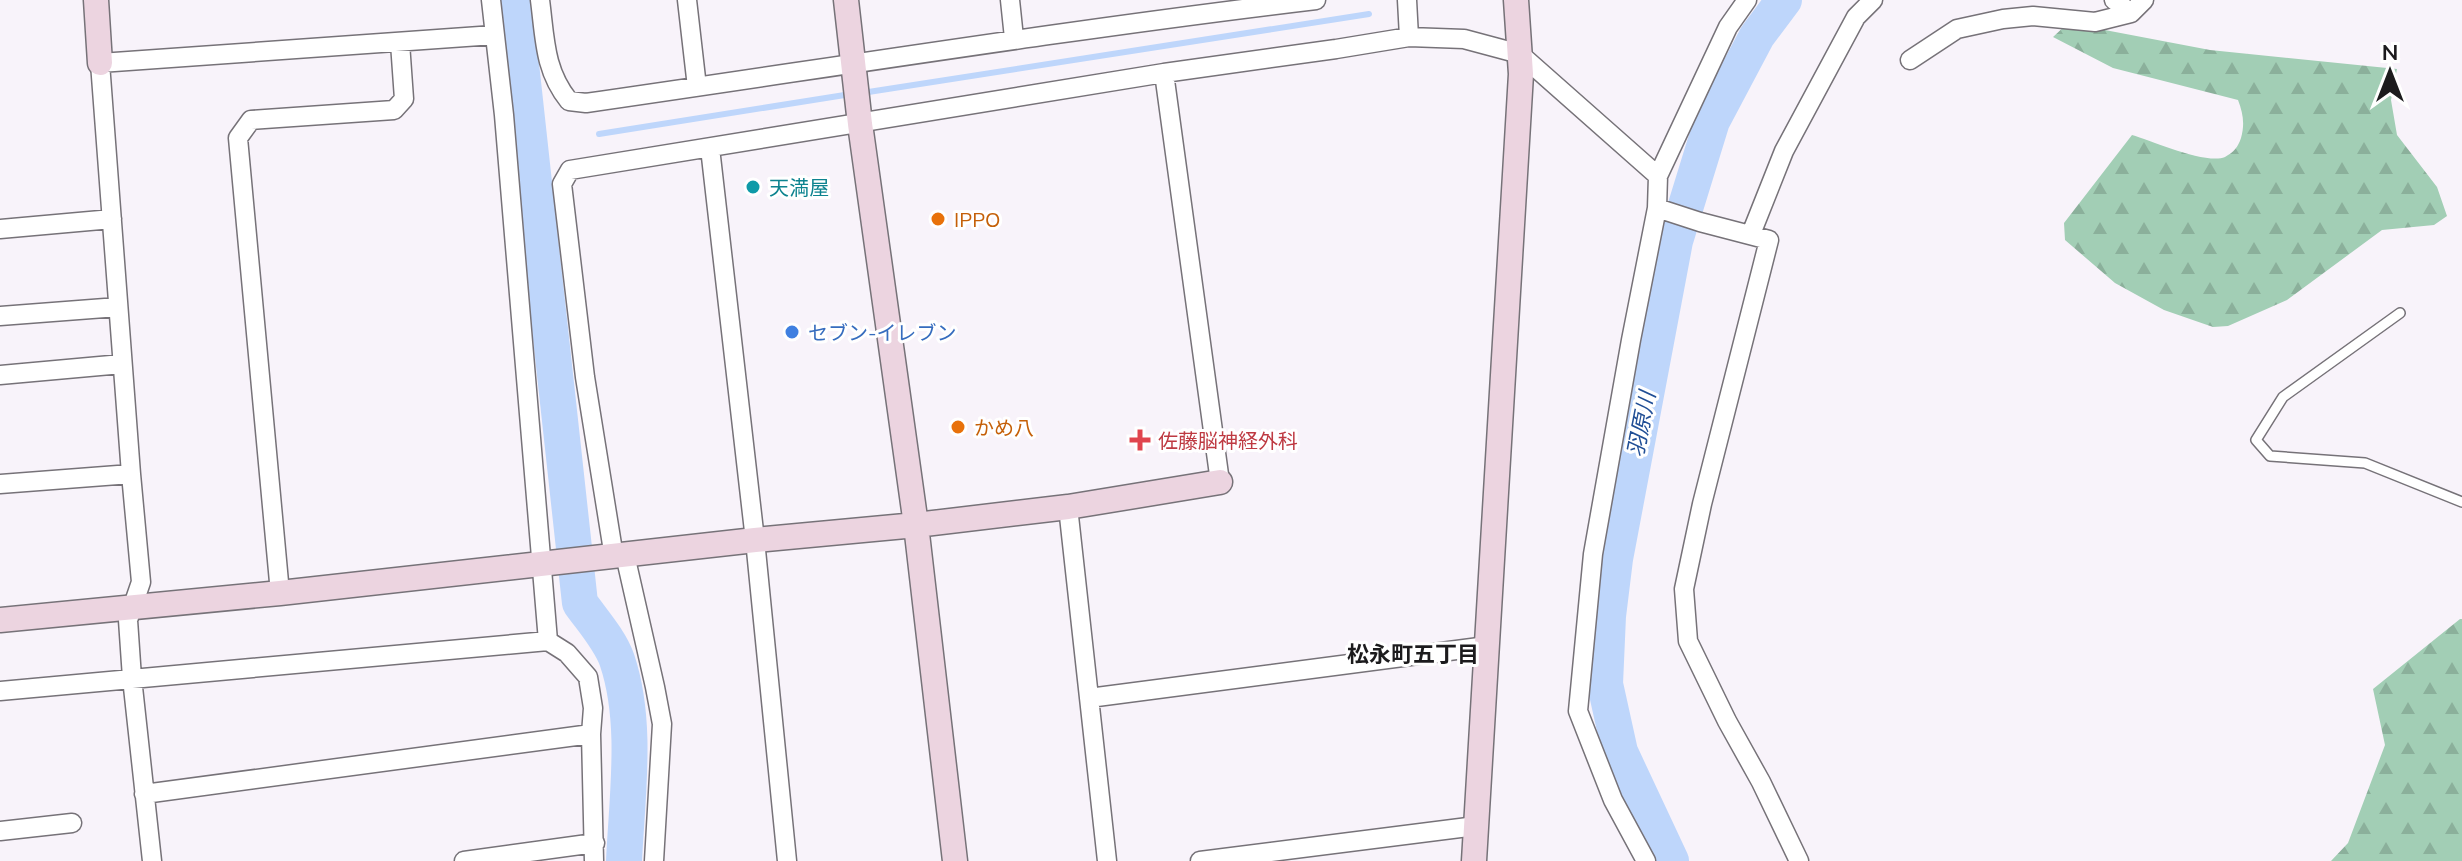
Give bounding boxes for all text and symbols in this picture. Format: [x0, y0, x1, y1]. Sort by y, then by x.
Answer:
north arrow [2350, 32, 2430, 112]
text: N [2382, 38, 2398, 66]
place label: 天満屋 [769, 175, 829, 200]
marker: 天満屋 [744, 178, 762, 196]
place label: IPPO [954, 207, 1001, 232]
marker: IPPO [929, 210, 947, 228]
place label: セブン-イレブン [808, 320, 957, 345]
marker: セブン-イレブン [783, 323, 801, 341]
water label: 羽原川 [1621, 387, 1661, 459]
place label: かめ八 [974, 415, 1034, 440]
marker: かめ八 [949, 418, 967, 436]
place label: 佐藤脳神経外科 [1158, 428, 1298, 453]
marker: 佐藤脳神経外科 [1129, 429, 1151, 451]
district label: 松永町五丁目 [1347, 640, 1479, 668]

